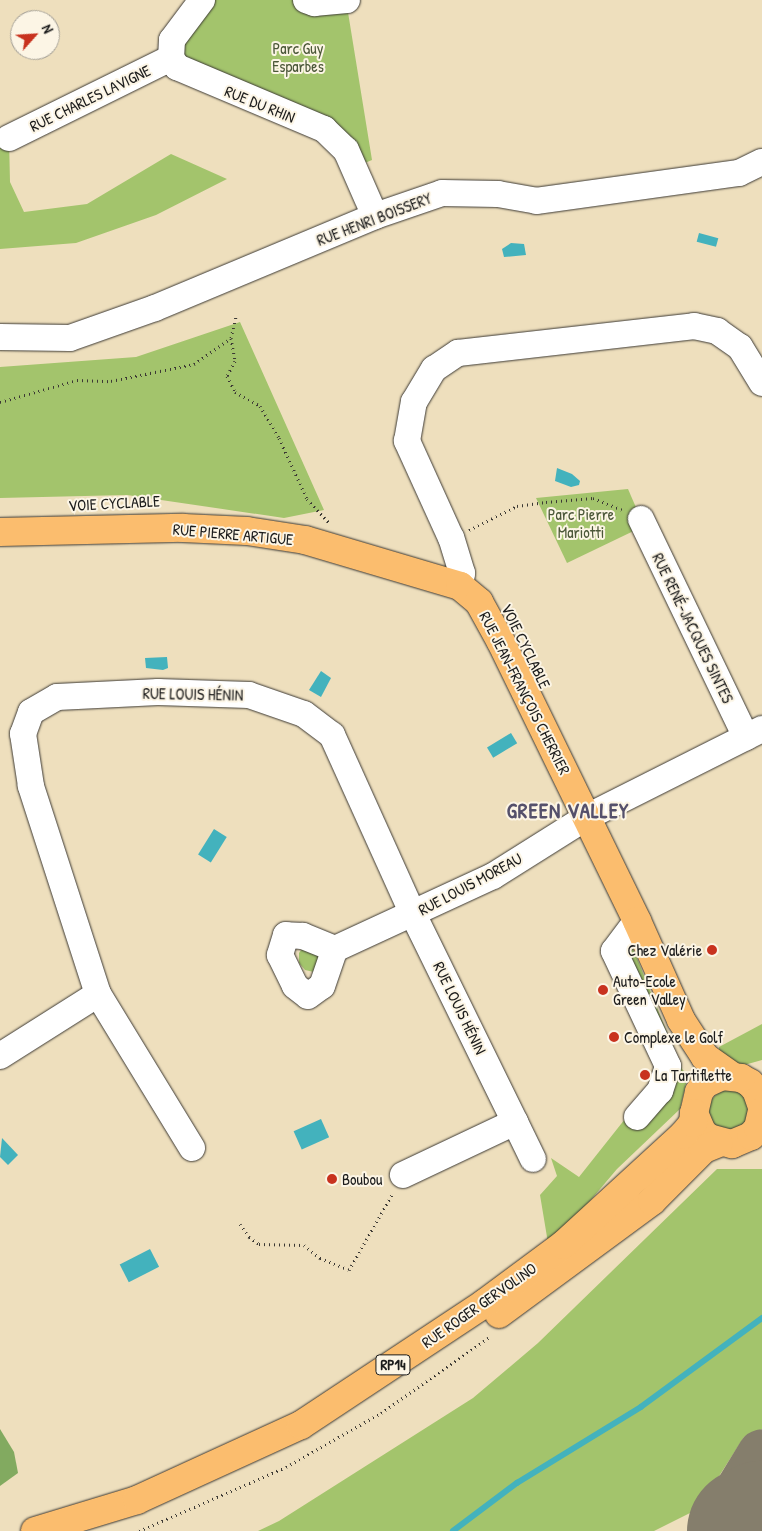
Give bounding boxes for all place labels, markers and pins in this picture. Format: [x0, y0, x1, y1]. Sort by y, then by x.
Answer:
place label: Chez Valérie [628, 940, 702, 960]
marker: Chez Valérie [706, 944, 718, 956]
place label: Auto-Ecole Green Valley [613, 971, 686, 1009]
marker: Auto-Ecole Green Valley [597, 984, 609, 996]
place label: Complexe le Golf [624, 1027, 723, 1047]
marker: Complexe le Golf [608, 1031, 620, 1043]
place label: La Tartiflette [655, 1065, 732, 1085]
marker: La Tartiflette [639, 1069, 651, 1081]
place label: Boubou [342, 1169, 382, 1189]
marker: Boubou [326, 1173, 338, 1185]

